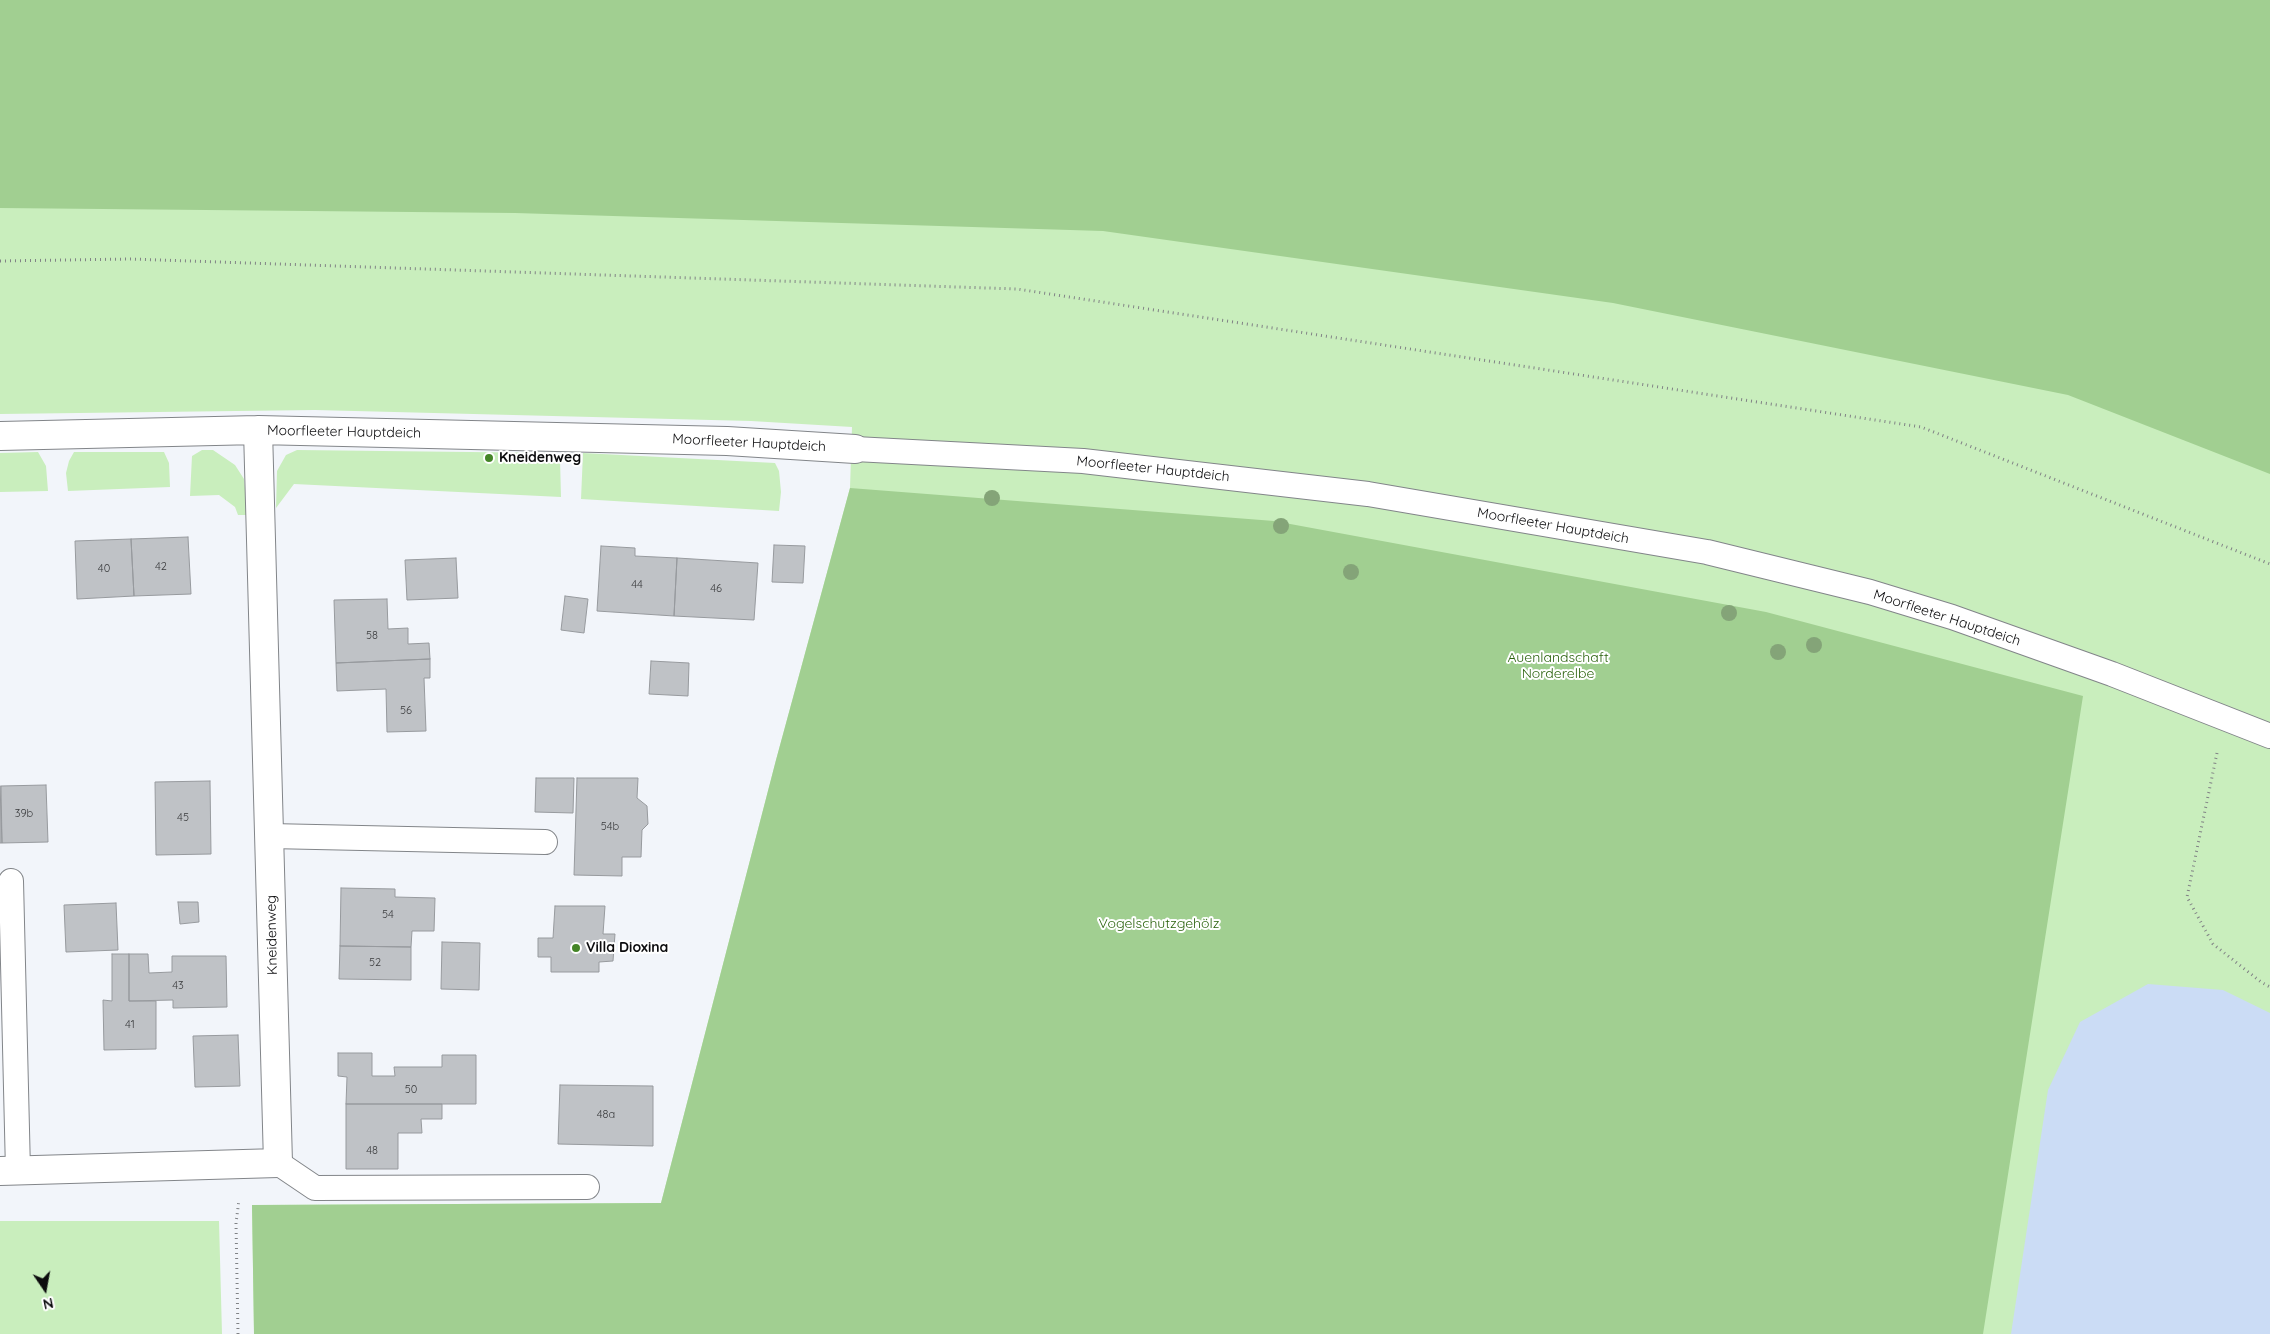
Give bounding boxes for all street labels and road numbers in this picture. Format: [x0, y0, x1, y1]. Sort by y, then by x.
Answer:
street label: Moorfleeter Hauptdeich [267, 422, 421, 442]
street label: Moorfleeter Hauptdeich [672, 431, 826, 455]
street label: Moorfleeter Hauptdeich [1076, 453, 1230, 485]
street label: Moorfleeter Hauptdeich [1476, 504, 1630, 548]
street label: Moorfleeter Hauptdeich [1871, 586, 2023, 650]
street label: Kneidenweg [263, 895, 281, 975]

